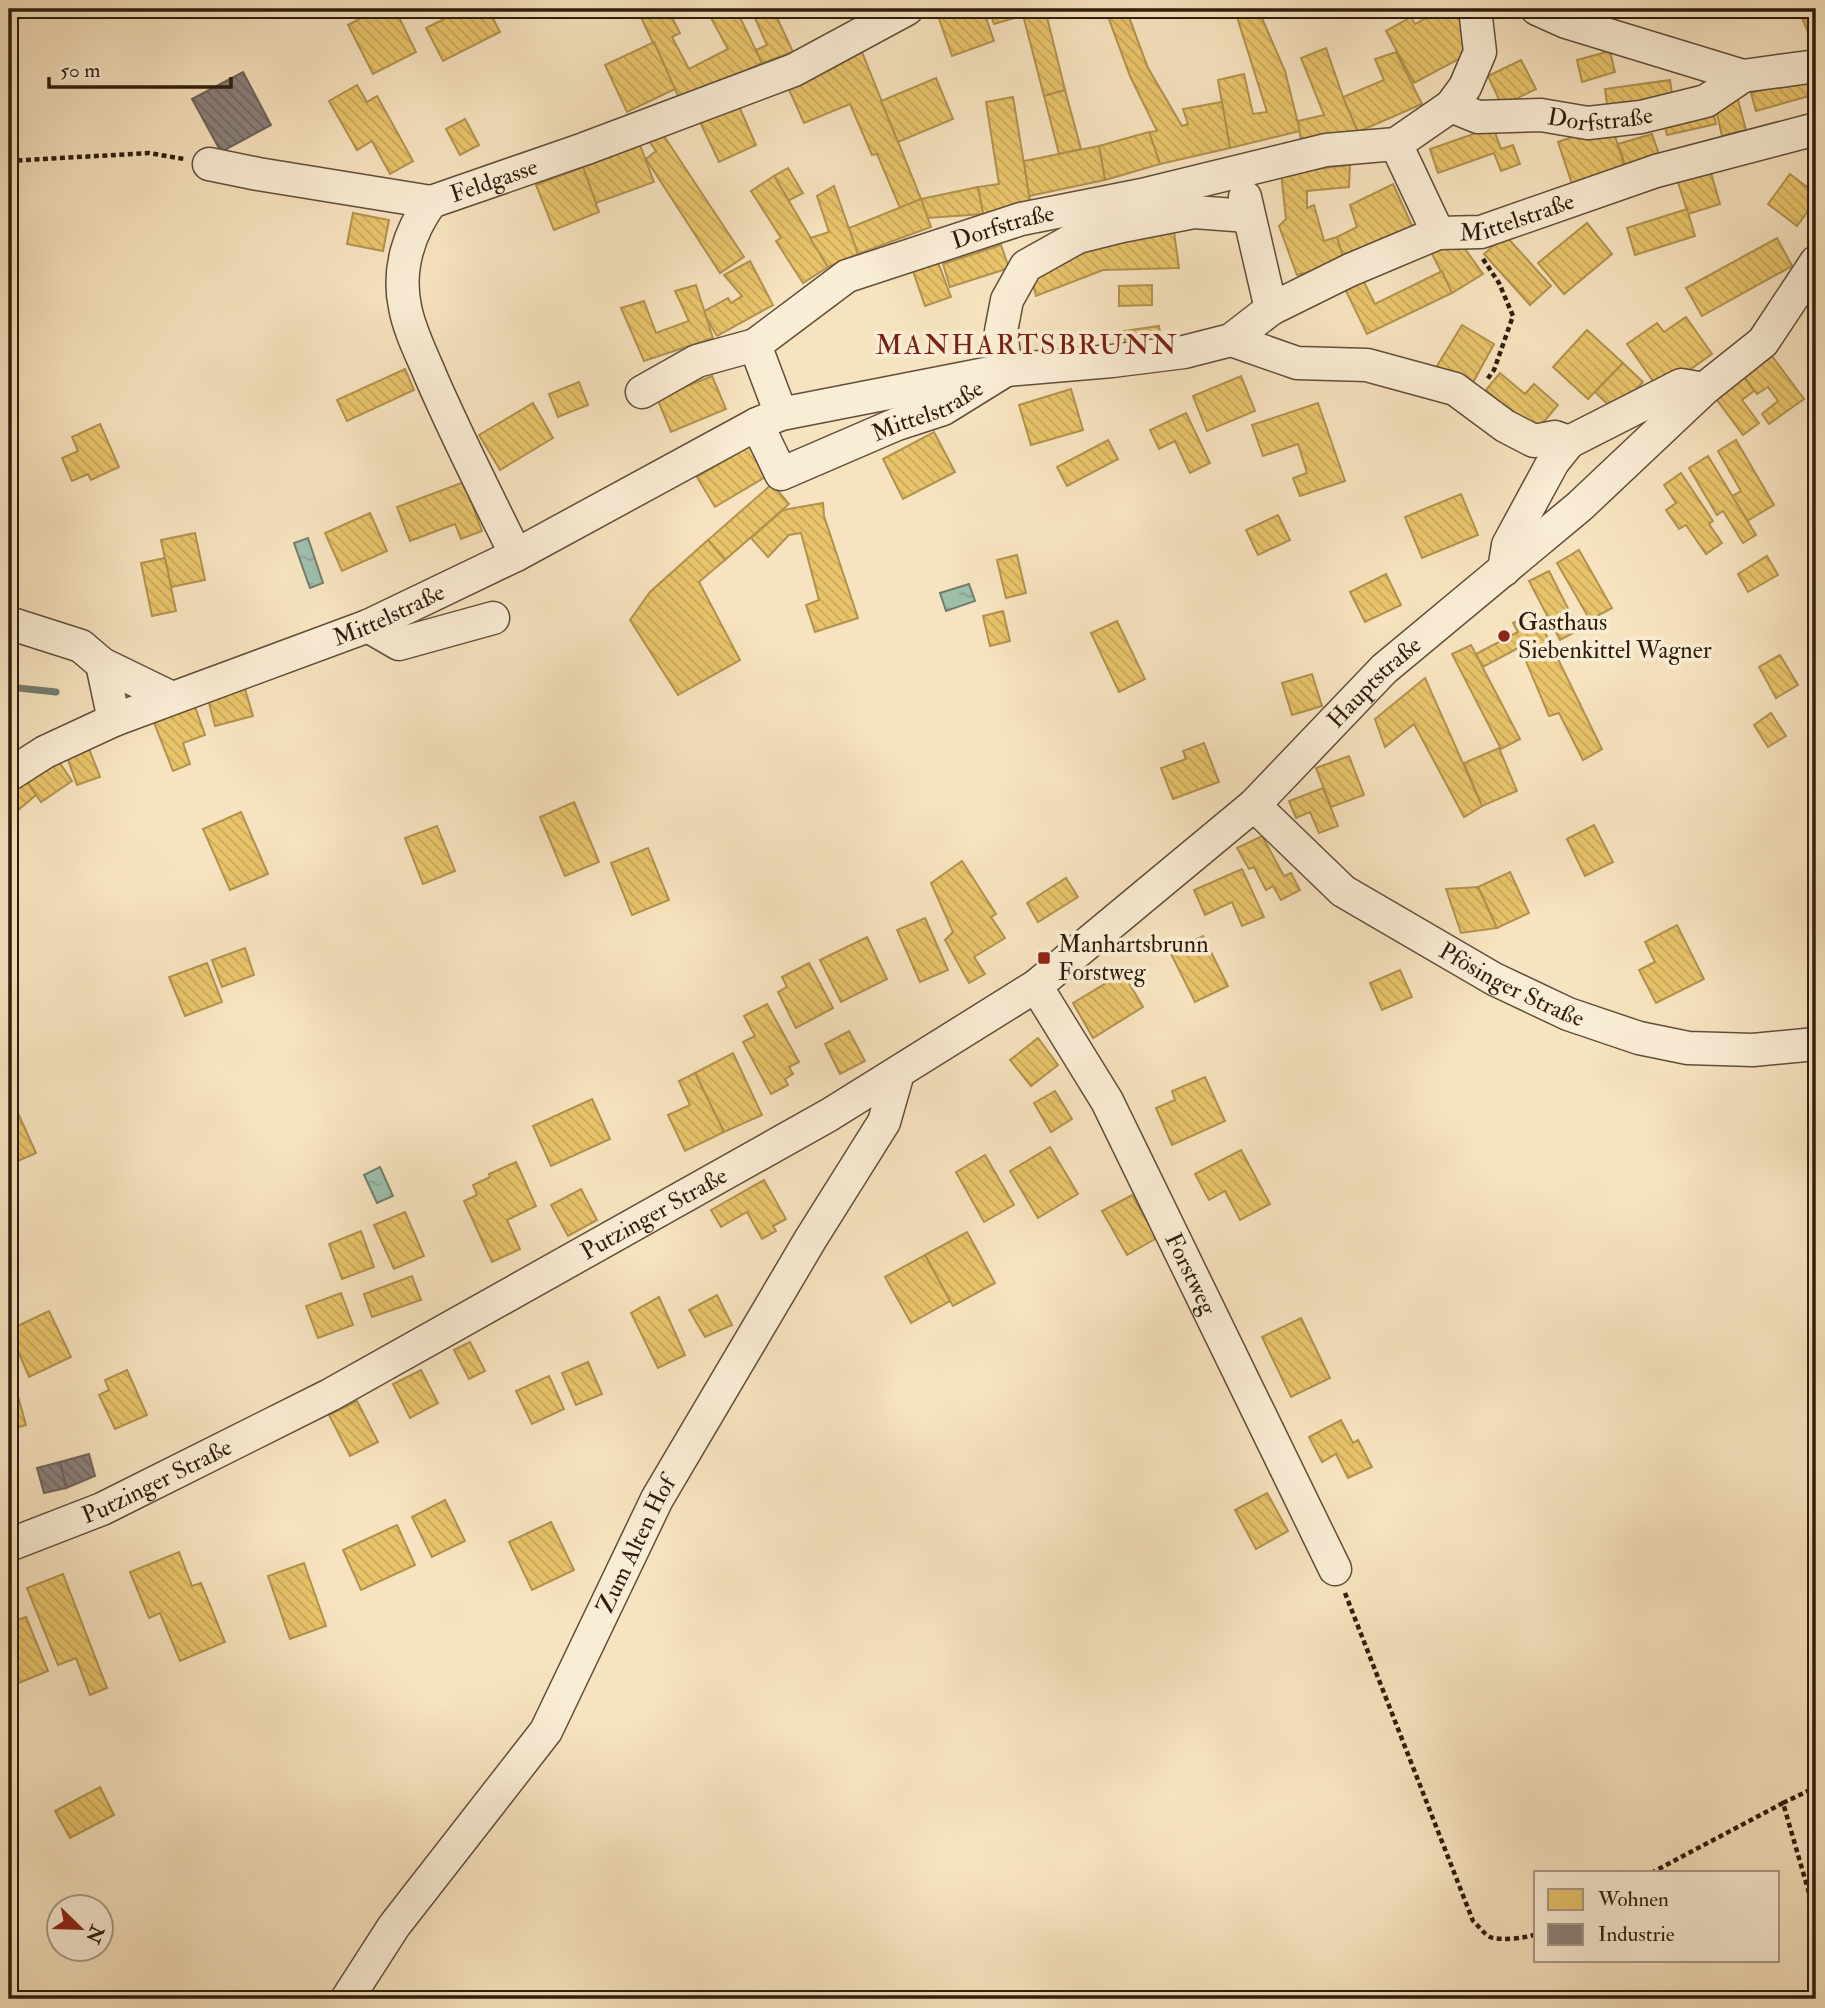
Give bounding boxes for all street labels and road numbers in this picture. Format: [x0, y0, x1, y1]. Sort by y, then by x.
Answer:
street label: Dorfstraße [1545, 100, 1656, 139]
street label: Feldgasse [446, 151, 542, 210]
street label: Mittelstraße [1459, 186, 1578, 248]
street label: Dorfstraße [948, 198, 1057, 257]
street label: Mittelstraße [867, 373, 989, 449]
street label: Mittelstraße [329, 577, 450, 654]
street label: Hauptstraße [1321, 630, 1428, 735]
street label: Pfösinger Straße [1433, 935, 1588, 1034]
street label: Putzinger Straße [575, 1160, 733, 1267]
street label: Forstweg [1157, 1228, 1224, 1321]
street label: Putzinger Straße [78, 1432, 237, 1531]
street label: Zum Alten Hof [590, 1468, 685, 1619]

